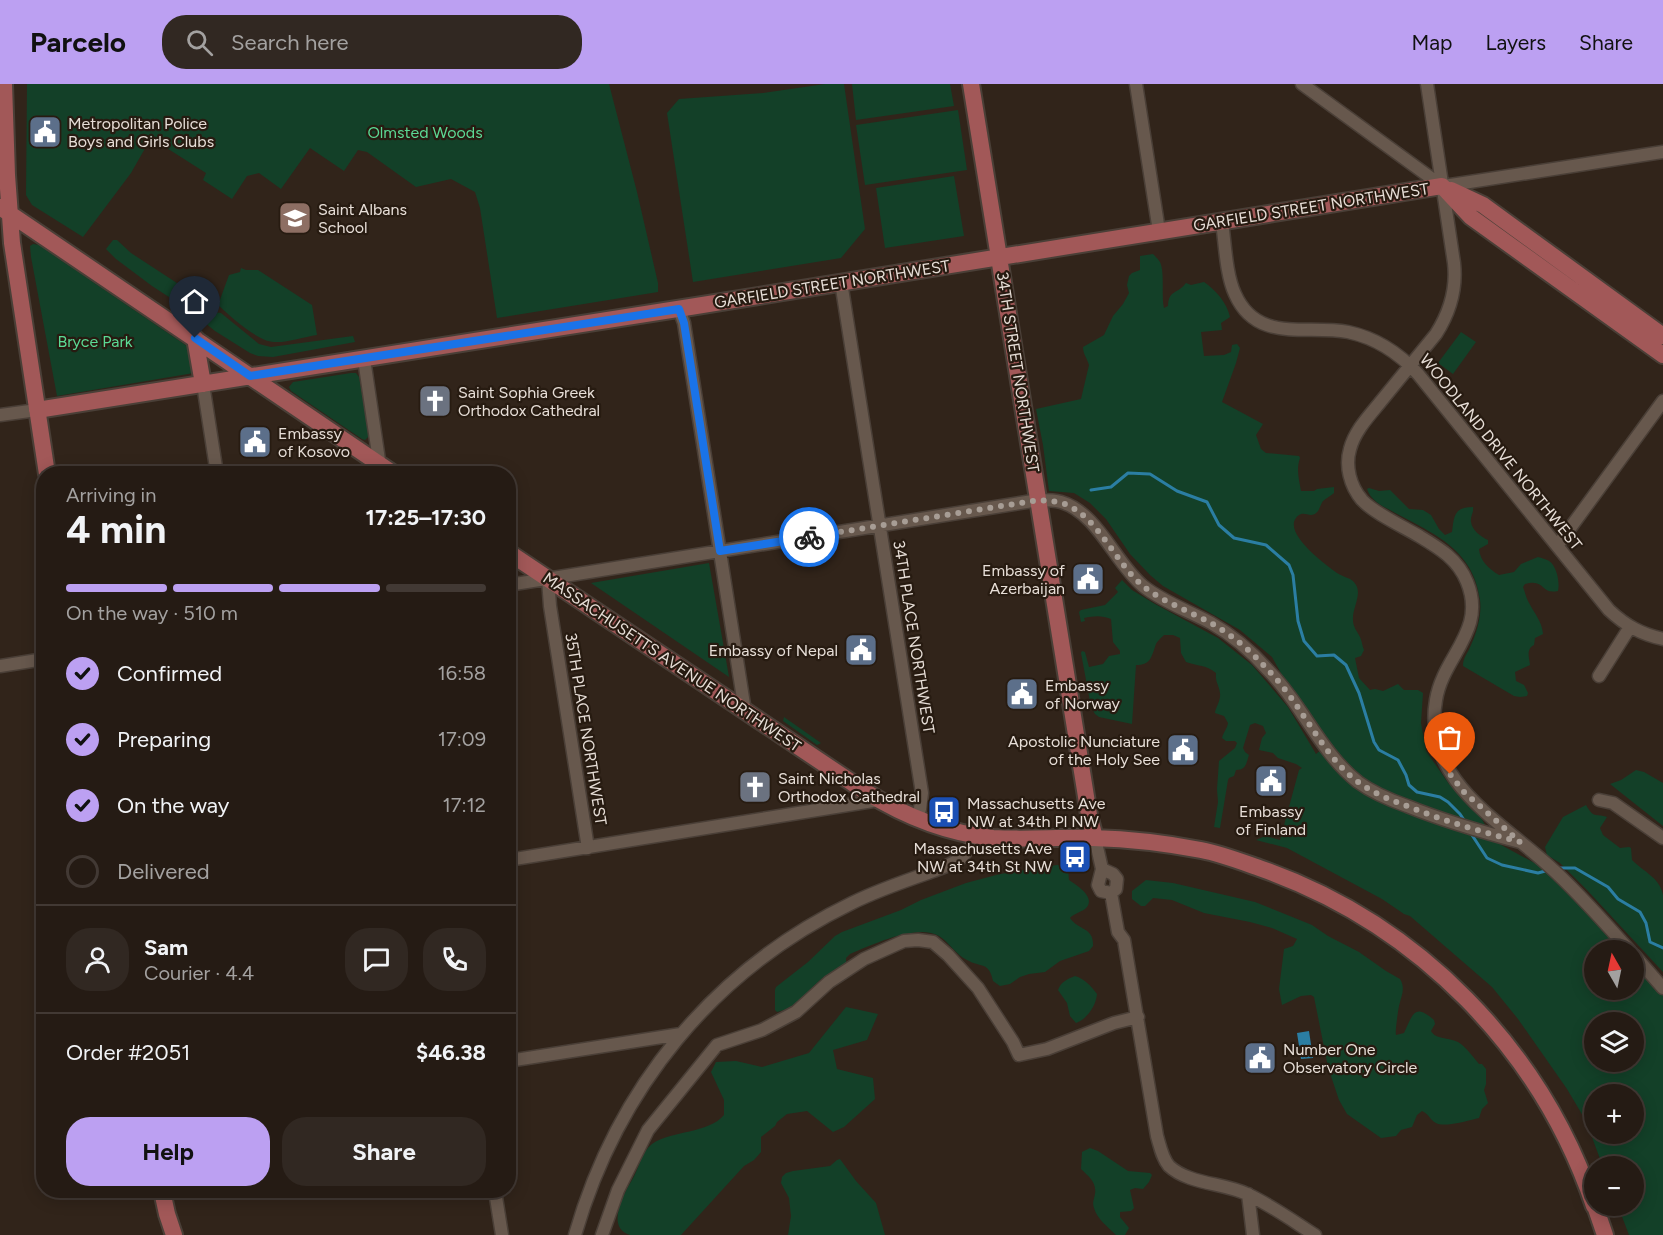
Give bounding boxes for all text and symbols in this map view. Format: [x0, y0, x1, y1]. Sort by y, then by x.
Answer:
search box [162, 15, 582, 69]
text: Parcelo [30, 25, 126, 59]
icon: search [183, 26, 216, 59]
text: Search here [231, 29, 349, 56]
text: Map [1412, 30, 1452, 55]
text: Layers [1485, 30, 1546, 55]
text: Share [1579, 30, 1633, 55]
public building icon: Metropolitan Police Boys and Girls Clubs [27, 114, 63, 150]
place label: Metropolitan Police Boys and Girls Clubs [68, 114, 214, 151]
park label: Olmsted Woods [367, 123, 483, 142]
street label: GARFIELD STREET NORTHWEST [1192, 179, 1430, 235]
school or university icon: Saint Albans School [277, 200, 313, 236]
place label: Saint Albans School [318, 200, 407, 237]
street label: GARFIELD STREET NORTHWEST [713, 256, 951, 312]
street label: 34TH STREET NORTHWEST [993, 270, 1043, 474]
pin [169, 276, 220, 338]
icon: home [178, 285, 211, 318]
park label: Bryce Park [57, 332, 133, 351]
street label: WOODLAND DRIVE NORTHWEST [1416, 350, 1586, 554]
church icon: Saint Sophia Greek Orthodox Cathedral [417, 383, 453, 419]
place label: Saint Sophia Greek Orthodox Cathedral [458, 383, 600, 420]
public building icon: Embassy of Kosovo [237, 424, 273, 460]
place label: Embassy of Kosovo [278, 424, 350, 461]
text: Arriving in [66, 483, 156, 507]
text: 17:25–17:30 [366, 504, 486, 531]
text: 4 min [66, 506, 166, 553]
courier [779, 507, 839, 567]
icon: bike [793, 521, 826, 554]
street label: 34TH PLACE NORTHWEST [889, 539, 939, 735]
place label: Embassy of Azerbaijan [982, 561, 1065, 598]
public building icon: Embassy of Azerbaijan [1070, 561, 1106, 597]
street label: MASSACHUSETTS AVENUE NORTHWEST [539, 568, 805, 756]
text: On the way · 510 m [66, 601, 238, 625]
street label: 35TH PLACE NORTHWEST [561, 631, 611, 827]
public building icon: Embassy of Nepal [843, 632, 879, 668]
place label: Embassy of Nepal [709, 641, 838, 660]
icon: check [66, 657, 99, 690]
text: Confirmed [117, 660, 222, 687]
text: 16:58 [438, 661, 486, 685]
public building icon: Embassy of Norway [1004, 676, 1040, 712]
place label: Embassy of Norway [1045, 676, 1121, 713]
pin [1424, 712, 1475, 774]
icon: bag [1433, 721, 1466, 754]
icon: check [66, 723, 99, 756]
text: Preparing [117, 726, 211, 753]
text: 17:09 [438, 727, 486, 751]
place label: Apostolic Nunciature of the Holy See [1008, 732, 1160, 769]
public building icon: Apostolic Nunciature of the Holy See [1165, 732, 1201, 768]
public building icon: Embassy of Finland [1253, 763, 1289, 799]
church icon: Saint Nicholas Orthodox Cathedral [737, 769, 773, 805]
place label: Saint Nicholas Orthodox Cathedral [778, 769, 920, 806]
icon: check [66, 789, 99, 822]
text: On the way [117, 792, 229, 819]
text: 17:12 [443, 793, 486, 817]
bus stop icon: Massachusetts Ave NW at 34th Pl NW [926, 794, 962, 830]
place label: Massachusetts Ave NW at 34th Pl NW [967, 794, 1106, 831]
place label: Embassy of Finland [1236, 802, 1306, 839]
place label: Massachusetts Ave NW at 34th St NW [914, 839, 1053, 876]
bus stop icon: Massachusetts Ave NW at 34th St NW [1057, 839, 1093, 875]
text: Delivered [117, 858, 210, 885]
button: person [66, 928, 129, 991]
button: chat [345, 928, 408, 991]
button: phone [423, 928, 486, 991]
text: Sam [144, 934, 188, 961]
north arrow [1584, 940, 1644, 1000]
map controls [1584, 940, 1644, 1216]
text: Courier · 4.4 [144, 961, 254, 985]
button: layers [1584, 1012, 1644, 1072]
text: Order #2051 [66, 1039, 190, 1066]
text: $46.38 [416, 1039, 486, 1066]
public building icon: Number One Observatory Circle [1242, 1040, 1278, 1076]
place label: Number One Observatory Circle [1283, 1040, 1418, 1077]
button: + [1584, 1084, 1644, 1144]
button: Help [66, 1117, 270, 1186]
button: Share [282, 1117, 486, 1186]
button: − [1584, 1156, 1644, 1216]

